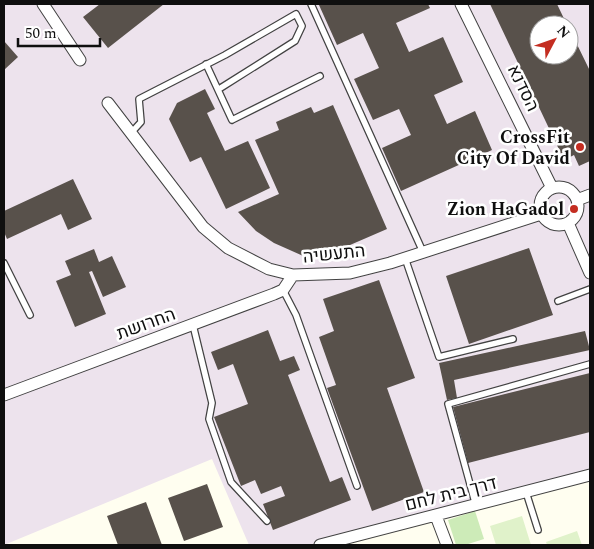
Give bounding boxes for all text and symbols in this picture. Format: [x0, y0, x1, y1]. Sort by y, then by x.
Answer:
scale bar [18, 15, 100, 47]
north arrow [529, 15, 579, 65]
text: N [552, 21, 575, 43]
text: 50 m [25, 22, 57, 45]
street label: הסדנא [500, 60, 546, 116]
place label: CrossFit City Of David [457, 124, 570, 172]
marker: CrossFit City Of David [574, 141, 586, 153]
place label: Zion HaGadol [446, 196, 564, 223]
marker: Zion HaGadol [568, 203, 580, 215]
street label: התעשיה [301, 237, 367, 271]
street label: החרושת [113, 301, 179, 347]
street label: דרך בית לחם [402, 470, 500, 518]

